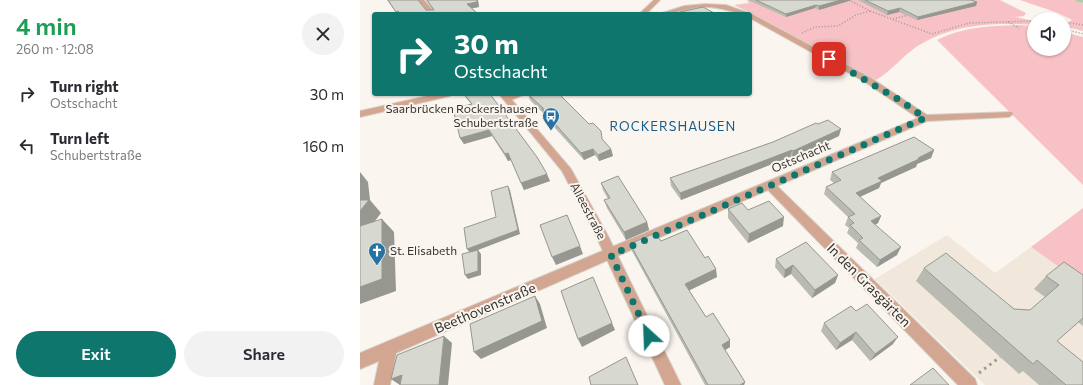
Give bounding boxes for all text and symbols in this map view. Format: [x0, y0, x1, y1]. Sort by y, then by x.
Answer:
text: 4 min [16, 11, 77, 40]
map controls [1027, 12, 1071, 56]
button: sound [1027, 12, 1071, 56]
button: close [302, 13, 344, 55]
text: 30 m [454, 26, 519, 60]
icon: right [388, 28, 440, 80]
text: 260 m · 12:08 [16, 41, 94, 57]
pin [812, 42, 846, 76]
icon: arrive [818, 48, 840, 70]
text: Ostschacht [454, 60, 548, 82]
text: Turn right [50, 77, 119, 95]
icon: right [16, 83, 38, 105]
text: 30 m [310, 85, 344, 103]
text: Ostschacht [50, 95, 118, 111]
place label: Saarbrücken Rockershausen Schubertstraße [385, 101, 538, 129]
bus stop icon: Saarbrücken Rockershausen Schubertstraße [541, 106, 561, 131]
district label: ROCKERSHAUSEN [610, 118, 736, 134]
text: Turn left [50, 129, 109, 147]
icon: left [16, 135, 38, 157]
text: 160 m [303, 137, 344, 155]
street label: Ostschacht [769, 137, 832, 175]
text: Schubertstraße [50, 147, 142, 163]
street label: Alleestraße [568, 180, 610, 241]
street label: In den Grasgärten [824, 239, 915, 330]
church icon: St. Elisabeth [367, 241, 387, 266]
place label: St. Elisabeth [390, 243, 457, 257]
street label: Beethovenstraße [431, 278, 538, 337]
position arrow [628, 315, 670, 357]
button: Exit [16, 331, 176, 377]
button: Share [184, 331, 344, 377]

